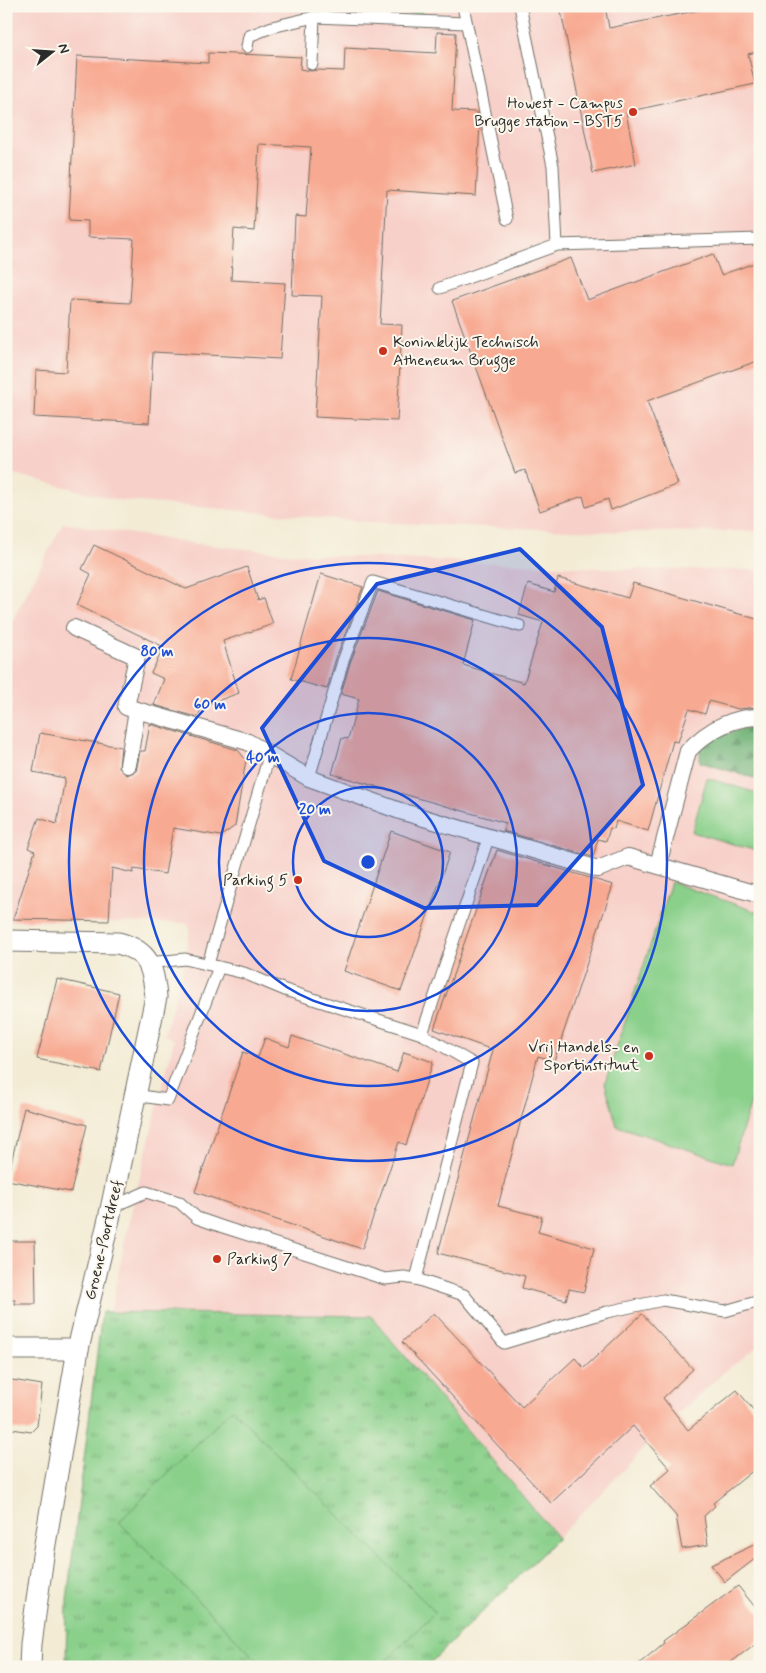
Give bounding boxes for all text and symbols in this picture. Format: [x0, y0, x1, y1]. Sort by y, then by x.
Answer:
north arrow [28, 28, 78, 78]
text: N [54, 41, 73, 56]
place label: Howest - Campus Brugge station - BST5 [474, 93, 623, 133]
marker: Howest - Campus Brugge station - BST5 [627, 106, 639, 118]
place label: Koninklijk Technisch Atheneum Brugge [393, 332, 539, 372]
marker: Koninklijk Technisch Atheneum Brugge [377, 345, 389, 357]
text: 80 m [140, 642, 174, 662]
text: 60 m [194, 695, 226, 715]
text: 40 m [246, 748, 280, 768]
text: 20 m [299, 800, 331, 820]
centre of rings [359, 853, 377, 871]
place label: Parking 5 [223, 870, 288, 892]
marker: Parking 5 [292, 874, 304, 886]
place label: Vrij Handels- en Sportinstituut [528, 1037, 640, 1076]
marker: Vrij Handels- en Sportinstituut [643, 1050, 655, 1062]
street label: Groene-Poortdreef [80, 1178, 128, 1302]
place label: Parking 7 [227, 1249, 292, 1271]
marker: Parking 7 [211, 1253, 223, 1265]

